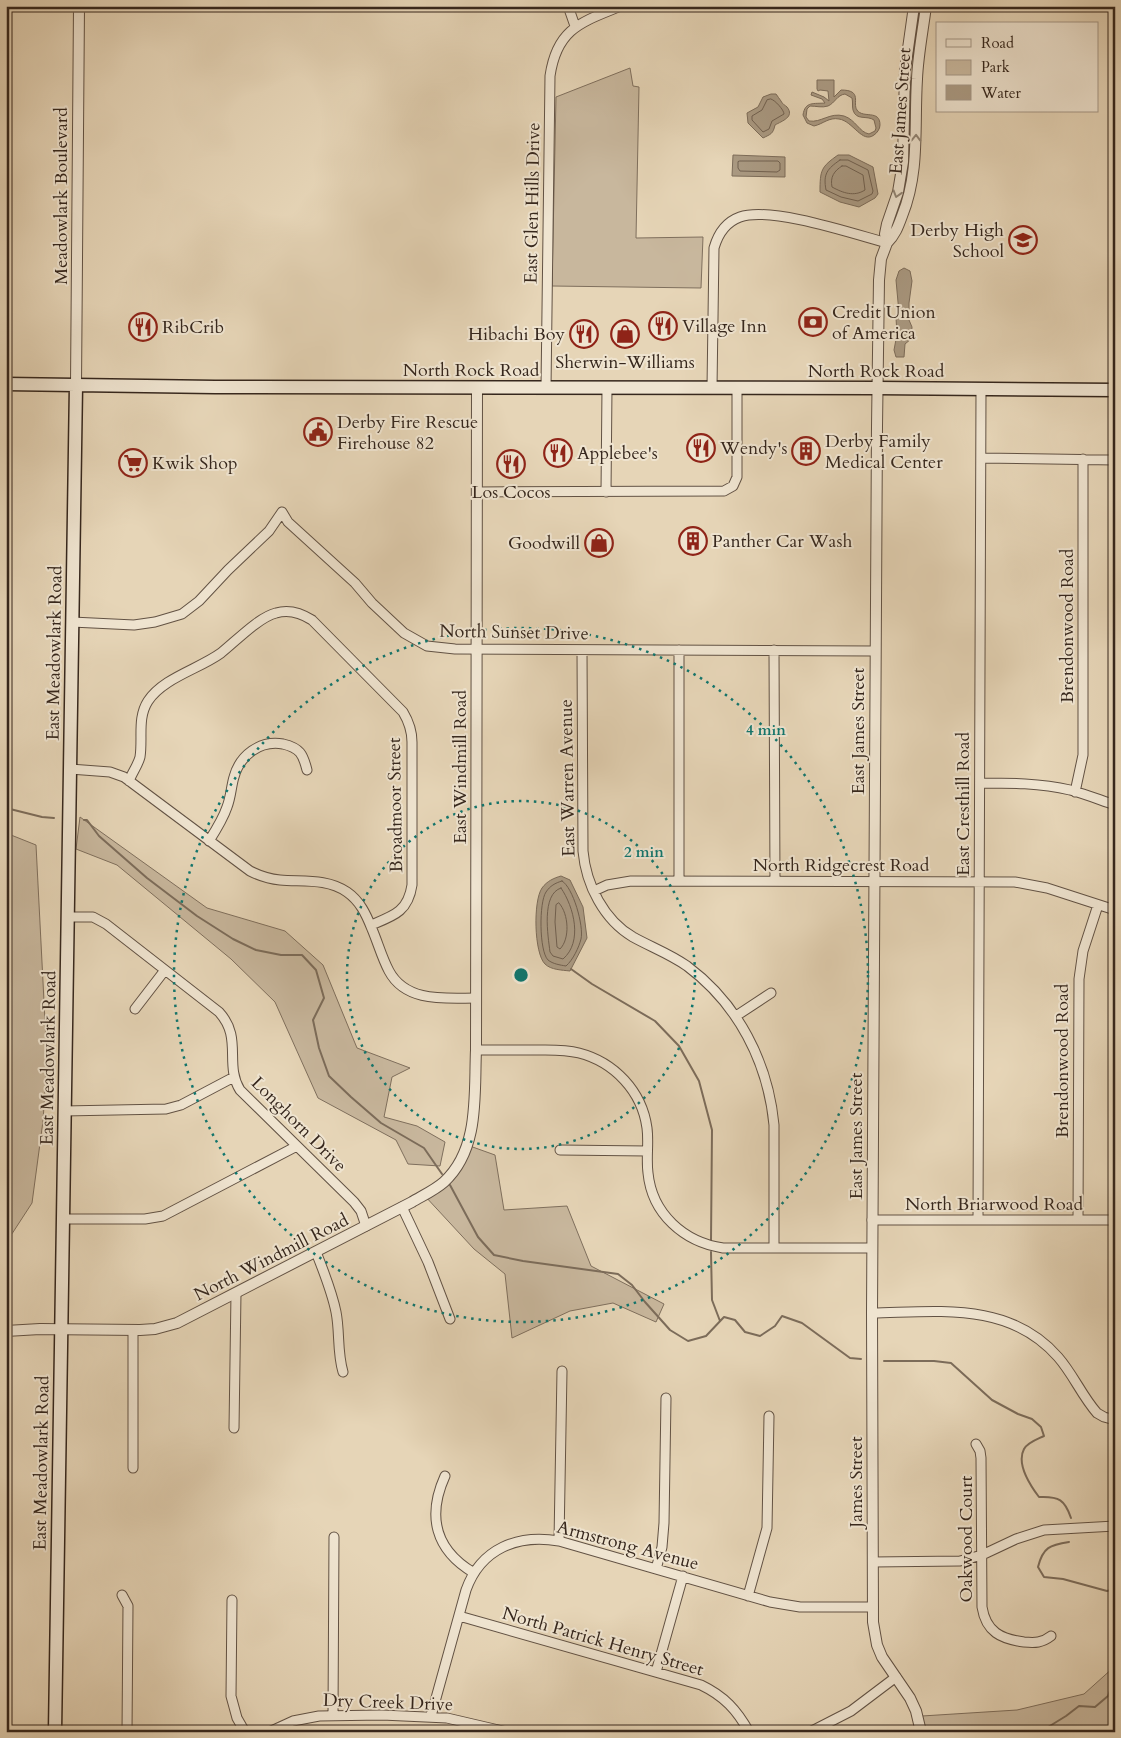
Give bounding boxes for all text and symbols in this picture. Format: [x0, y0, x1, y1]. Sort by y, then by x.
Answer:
legend [936, 22, 1098, 112]
text: Road [981, 33, 1014, 53]
street label: East James Street [884, 47, 917, 175]
text: Park [981, 57, 1010, 77]
text: Water [980, 83, 1022, 103]
street label: Meadowlark Boulevard [49, 107, 74, 285]
street label: East Glen Hills Drive [519, 122, 546, 284]
one-way arrow [911, 134, 921, 142]
one-way arrow [892, 189, 902, 197]
place label: Derby High School [911, 218, 1004, 264]
school or university icon: Derby High School [1008, 225, 1038, 255]
place label: Credit Union of America [832, 300, 936, 346]
bank icon: Credit Union of America [798, 307, 828, 337]
restaurant icon: Village Inn [648, 311, 678, 341]
restaurant icon: RibCrib [128, 312, 158, 342]
place label: Village Inn [682, 314, 768, 339]
place label: RibCrib [162, 315, 224, 340]
restaurant icon: Hibachi Boy [569, 319, 599, 349]
shop icon: Sherwin-Williams [610, 319, 640, 349]
place label: Hibachi Boy [468, 322, 565, 347]
place label: Sherwin-Williams [555, 350, 695, 375]
street label: North Rock Road [403, 358, 540, 383]
street label: North Rock Road [808, 359, 945, 384]
place label: Derby Fire Rescue Firehouse 82 [337, 410, 478, 456]
public building icon: Derby Fire Rescue Firehouse 82 [303, 417, 333, 447]
place label: Derby Family Medical Center [825, 429, 943, 475]
restaurant icon: Wendy's [686, 433, 716, 463]
place label: Wendy's [719, 436, 787, 461]
building icon: Derby Family Medical Center [791, 436, 821, 466]
restaurant icon: Applebee's [543, 438, 573, 468]
place label: Applebee's [577, 441, 658, 466]
supermarket icon: Kwik Shop [118, 448, 148, 478]
restaurant icon: Los Cocos [496, 449, 526, 479]
place label: Kwik Shop [152, 451, 238, 476]
place label: Los Cocos [472, 480, 550, 505]
building icon: Panther Car Wash [678, 526, 708, 556]
shop icon: Goodwill [584, 528, 614, 558]
place label: Panther Car Wash [712, 529, 852, 554]
place label: Goodwill [508, 531, 580, 556]
street label: Brendonwood Road [1055, 548, 1080, 703]
street label: East Meadowlark Road [40, 565, 69, 741]
street label: North Sunset Drive [439, 619, 589, 646]
street label: East James Street [846, 667, 871, 794]
street label: East Windmill Road [448, 690, 473, 844]
street label: East Warren Avenue [554, 699, 581, 857]
text: 4 min [746, 720, 786, 740]
street label: East Cresthill Road [951, 732, 976, 876]
street label: Broadmoor Street [382, 737, 409, 873]
text: 2 min [624, 842, 664, 862]
street label: North Ridgecrest Road [753, 853, 930, 878]
centre of rings [512, 966, 530, 984]
street label: East Meadowlark Road [34, 970, 63, 1146]
street label: Brendonwood Road [1050, 983, 1075, 1138]
street label: Longhorn Drive [245, 1071, 352, 1178]
street label: East James Street [844, 1072, 869, 1199]
street label: North Briarwood Road [905, 1192, 1083, 1217]
street label: North Windmill Road [190, 1207, 353, 1307]
street label: East Meadowlark Road [27, 1375, 56, 1551]
street label: James Street [844, 1436, 869, 1531]
street label: Oakwood Court [954, 1475, 979, 1602]
street label: Armstrong Avenue [554, 1514, 702, 1576]
street label: North Patrick Henry Street [499, 1601, 707, 1682]
street label: Dry Creek Drive [322, 1688, 453, 1717]

